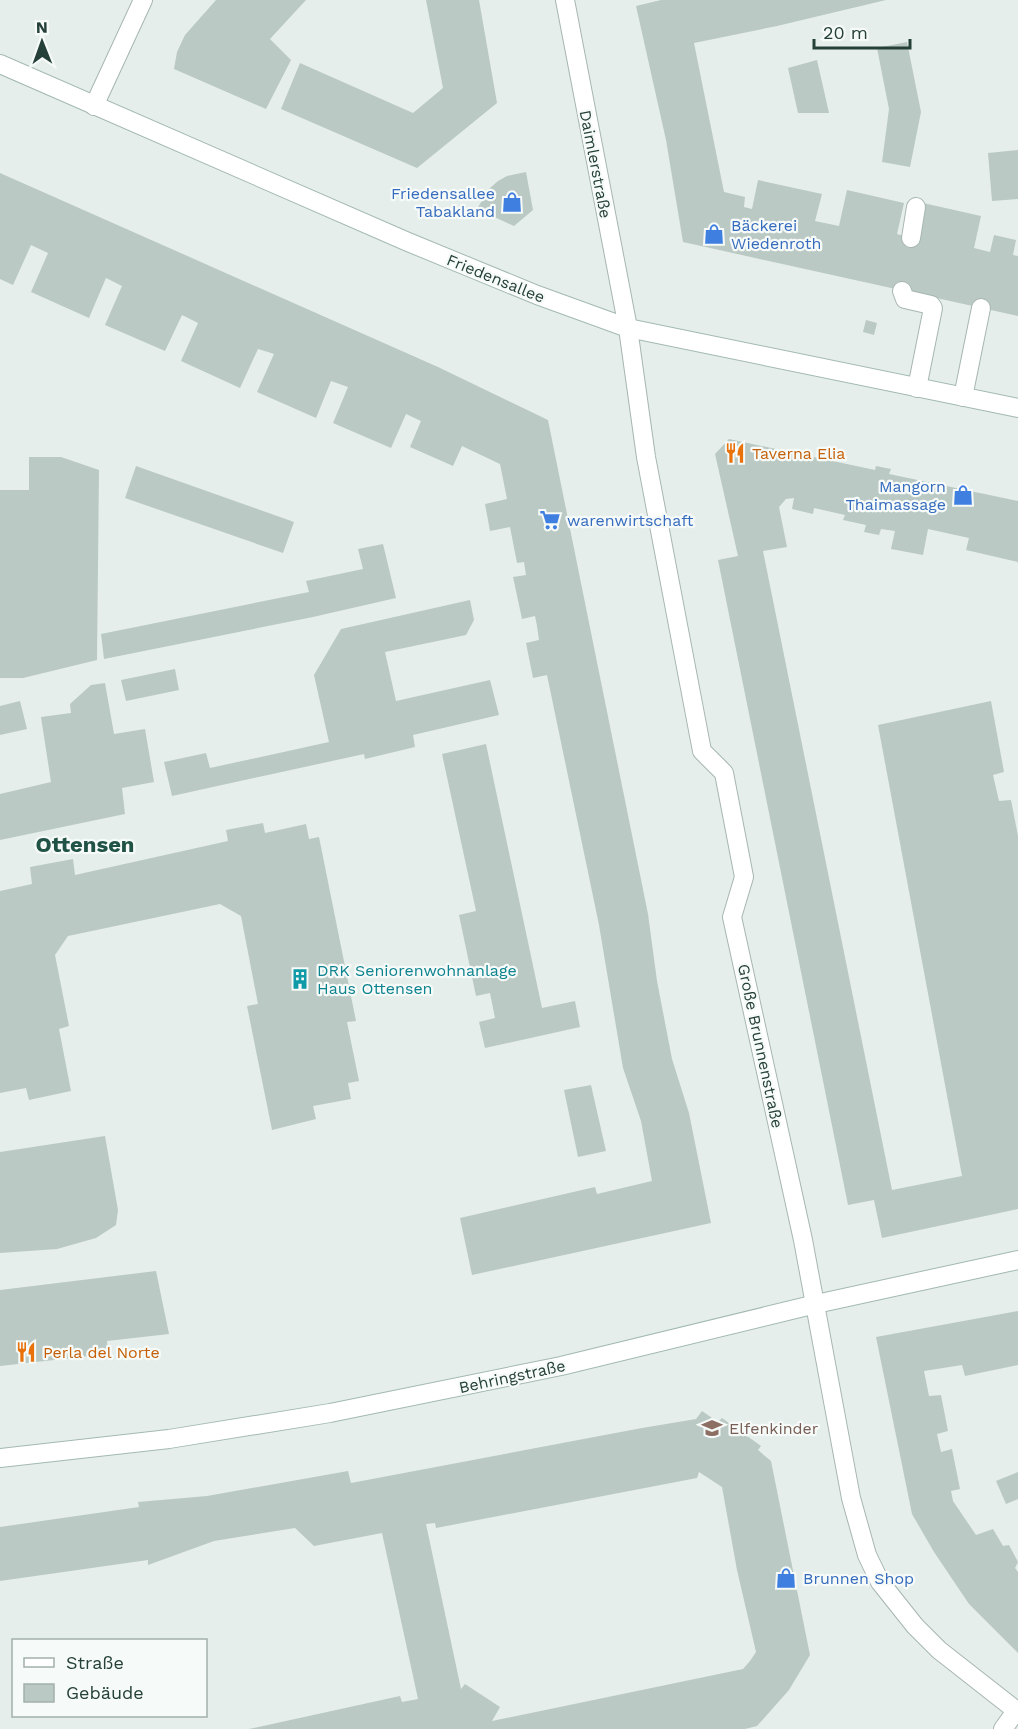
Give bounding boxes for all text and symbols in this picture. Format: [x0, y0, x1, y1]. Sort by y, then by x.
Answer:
north arrow [12, 12, 72, 72]
scale bar [814, 12, 910, 50]
text: N [36, 18, 48, 37]
text: 20 m [823, 22, 868, 43]
street label: Daimlerstraße [576, 108, 615, 220]
place label: Friedensallee Tabakland [391, 184, 495, 221]
shop icon: Friedensallee Tabakland [500, 190, 524, 214]
place label: Bäckerei Wiedenroth [731, 216, 821, 253]
shop icon: Bäckerei Wiedenroth [702, 222, 726, 246]
street label: Friedensallee [444, 250, 548, 307]
restaurant icon: Taverna Elia [723, 441, 747, 465]
place label: Taverna Elia [752, 444, 845, 463]
place label: Mangorn Thaimassage [845, 477, 946, 514]
shop icon: Mangorn Thaimassage [951, 483, 975, 507]
supermarket icon: warenwirtschaft [538, 508, 562, 532]
place label: warenwirtschaft [567, 511, 694, 530]
district label: Ottensen [35, 832, 135, 857]
place label: DRK Seniorenwohnanlage Haus Ottensen [317, 961, 517, 998]
street label: Große Brunnenstraße [734, 962, 787, 1130]
building icon: DRK Seniorenwohnanlage Haus Ottensen [288, 967, 312, 991]
restaurant icon: Perla del Norte [14, 1340, 38, 1364]
place label: Perla del Norte [43, 1343, 160, 1362]
street label: Behringstraße [457, 1356, 567, 1397]
school or university icon: Elfenkinder [700, 1416, 724, 1440]
place label: Elfenkinder [729, 1419, 819, 1438]
shop icon: Brunnen Shop [774, 1566, 798, 1590]
place label: Brunnen Shop [803, 1569, 914, 1588]
legend [12, 1639, 207, 1717]
text: Straße [66, 1652, 124, 1673]
text: Gebäude [66, 1682, 144, 1703]

